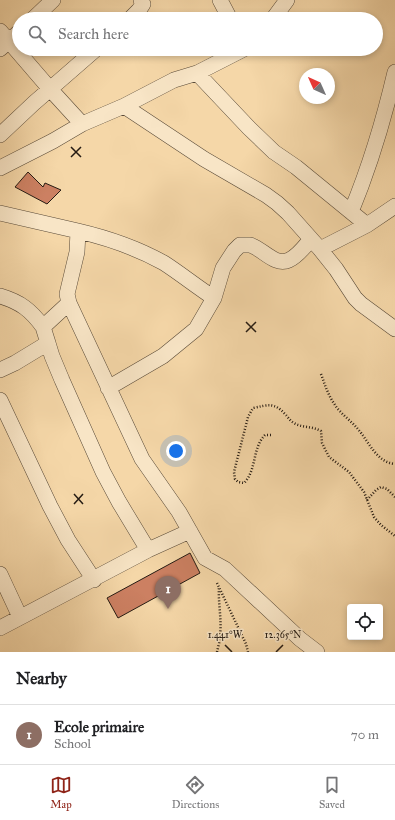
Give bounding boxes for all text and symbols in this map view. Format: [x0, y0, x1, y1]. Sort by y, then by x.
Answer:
search box [12, 12, 383, 56]
icon: search [26, 23, 48, 45]
text: Search here [58, 25, 129, 43]
north arrow [299, 68, 335, 104]
your location [166, 441, 186, 461]
pin: 1 [155, 576, 181, 609]
map controls [347, 604, 383, 640]
button: locate [347, 604, 383, 640]
text: 1.441°W [208, 629, 243, 641]
text: 12.365°N [264, 629, 302, 641]
text: Nearby [16, 668, 67, 689]
text: Ecole primaire [54, 718, 144, 736]
text: 1 [26, 727, 32, 743]
text: 70 m [351, 727, 379, 743]
text: School [54, 736, 91, 752]
tab: Map [50, 774, 72, 811]
tab: Directions [172, 774, 219, 811]
tab: Saved [319, 774, 345, 811]

